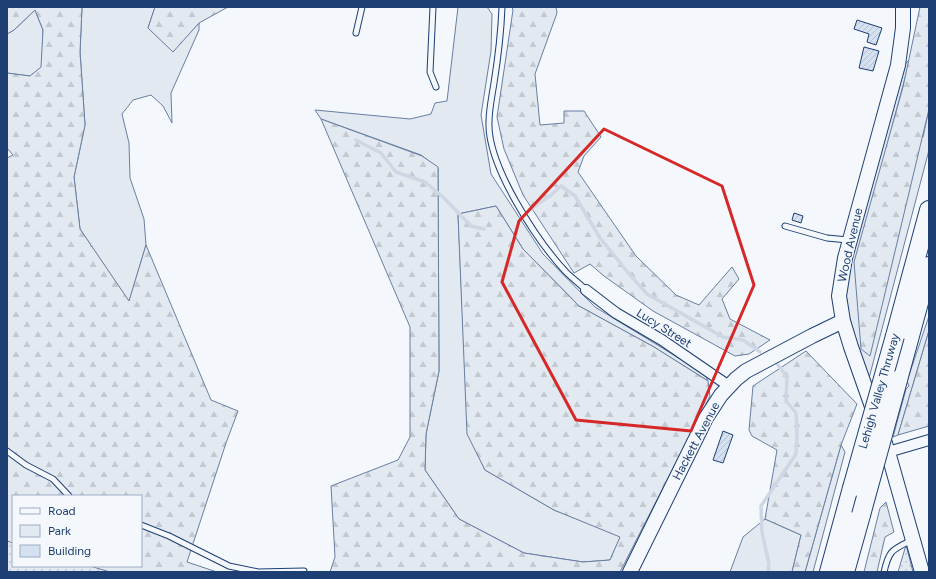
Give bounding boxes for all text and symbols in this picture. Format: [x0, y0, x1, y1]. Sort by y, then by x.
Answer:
street label: Wood Avenue [835, 206, 865, 283]
street label: Lucy Street [634, 306, 694, 351]
street label: Lehigh Valley Thruway [856, 331, 902, 450]
street label: Hackett Avenue [670, 399, 723, 482]
legend [12, 495, 142, 567]
text: Road [48, 504, 76, 518]
text: Park [48, 524, 71, 538]
text: Building [48, 544, 91, 558]

